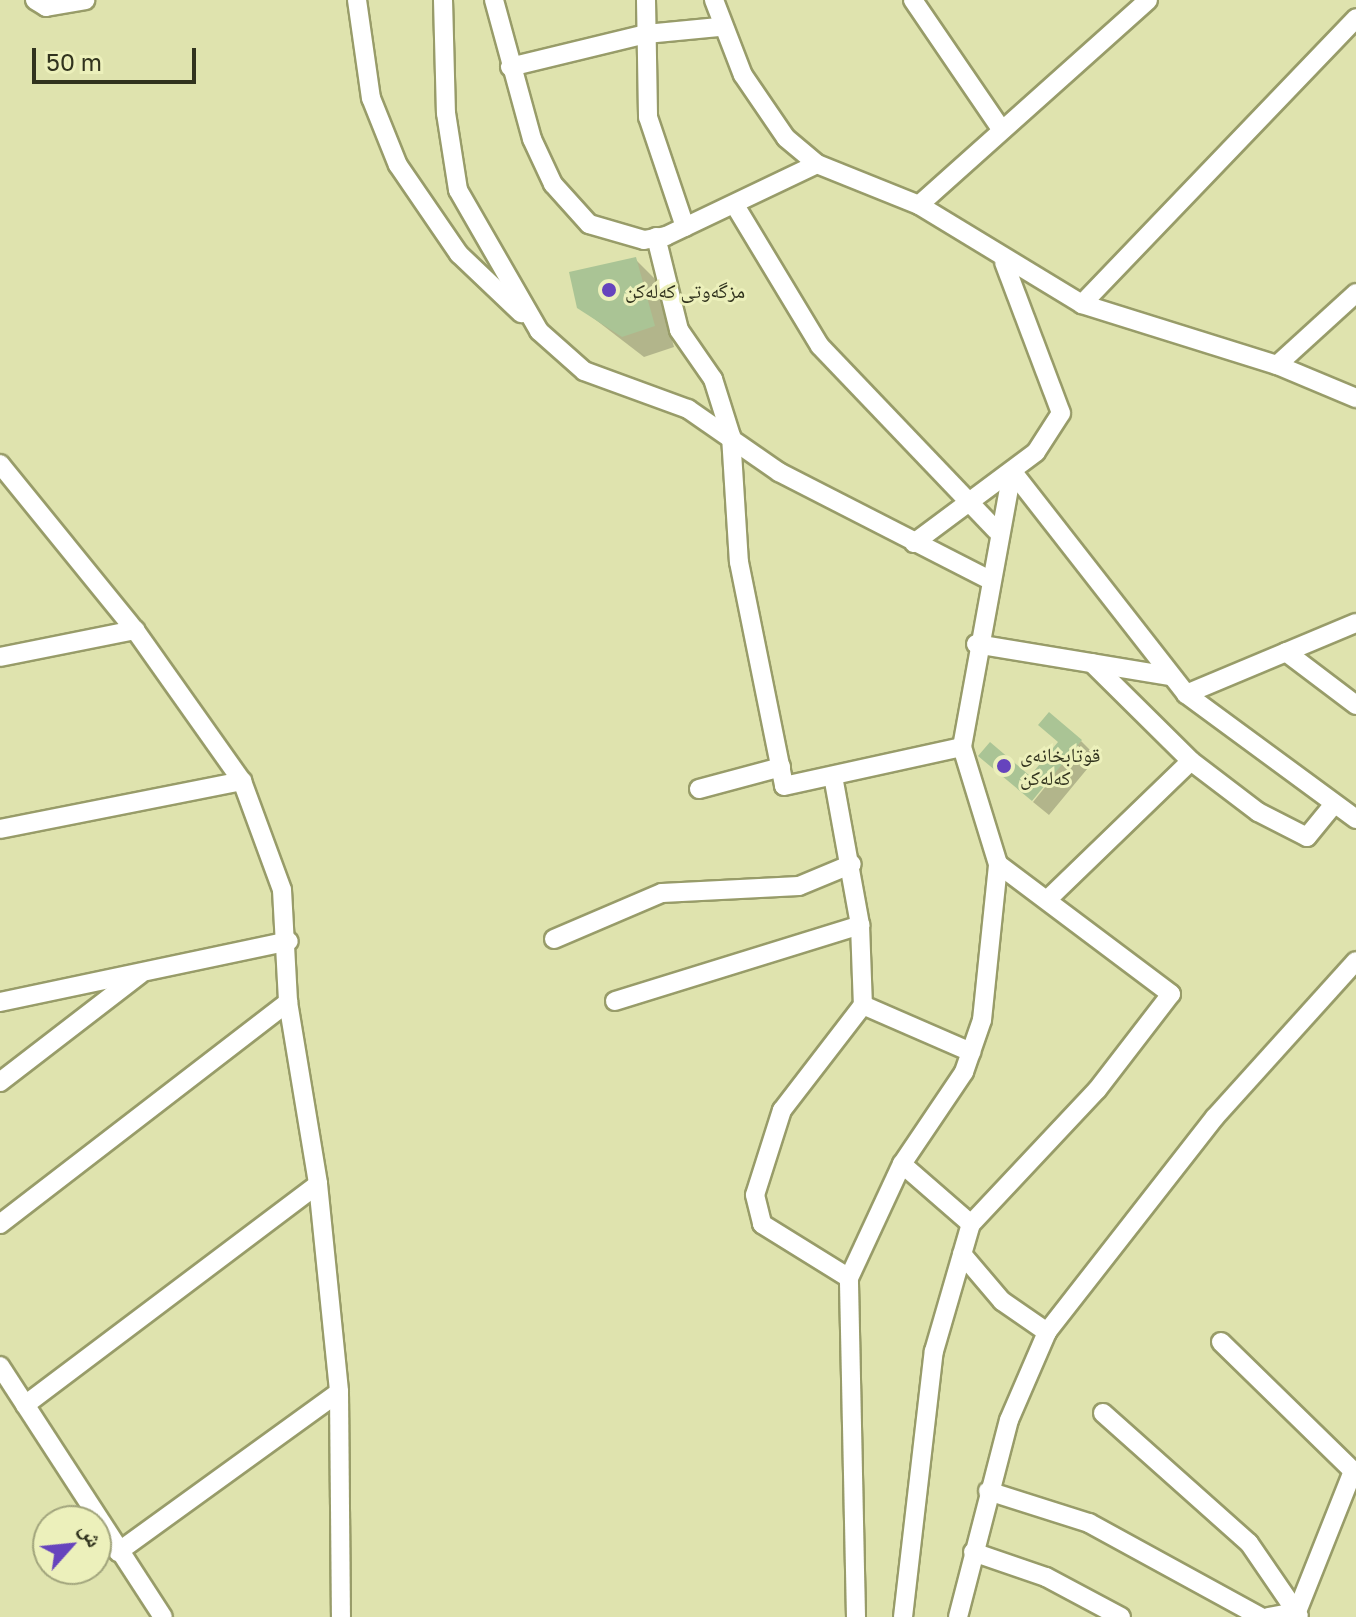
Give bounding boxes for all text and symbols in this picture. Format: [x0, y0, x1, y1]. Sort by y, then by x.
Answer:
scale bar [36, 32, 200, 82]
text: 50 m [46, 47, 102, 76]
place label: مزگەوتی کەلەکن [625, 278, 745, 302]
marker: مزگەوتی کەلەکن [600, 281, 618, 299]
place label: قوتابخانەی کەلەکن [1020, 742, 1100, 789]
marker: قوتابخانەی کەلەکن [995, 757, 1013, 775]
north arrow [32, 1505, 112, 1585]
text: ش [75, 1518, 109, 1551]

